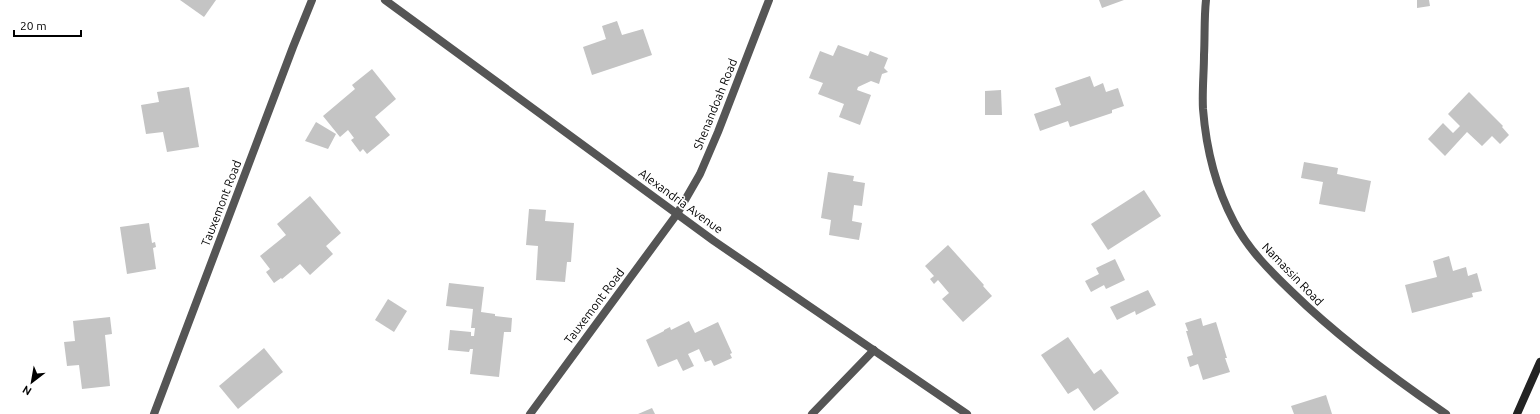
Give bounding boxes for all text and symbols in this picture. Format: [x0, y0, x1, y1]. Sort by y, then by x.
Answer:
scale bar [14, 12, 81, 38]
text: 20 m [20, 19, 47, 32]
street label: Shenandoah Road [691, 57, 739, 151]
street label: Tauxemont Road [199, 158, 243, 248]
street label: Alexandria Avenue [637, 166, 725, 236]
street label: Namassin Road [1260, 240, 1326, 308]
street label: Tauxemont Road [561, 266, 627, 346]
north arrow [12, 362, 52, 402]
text: N [20, 383, 33, 398]

